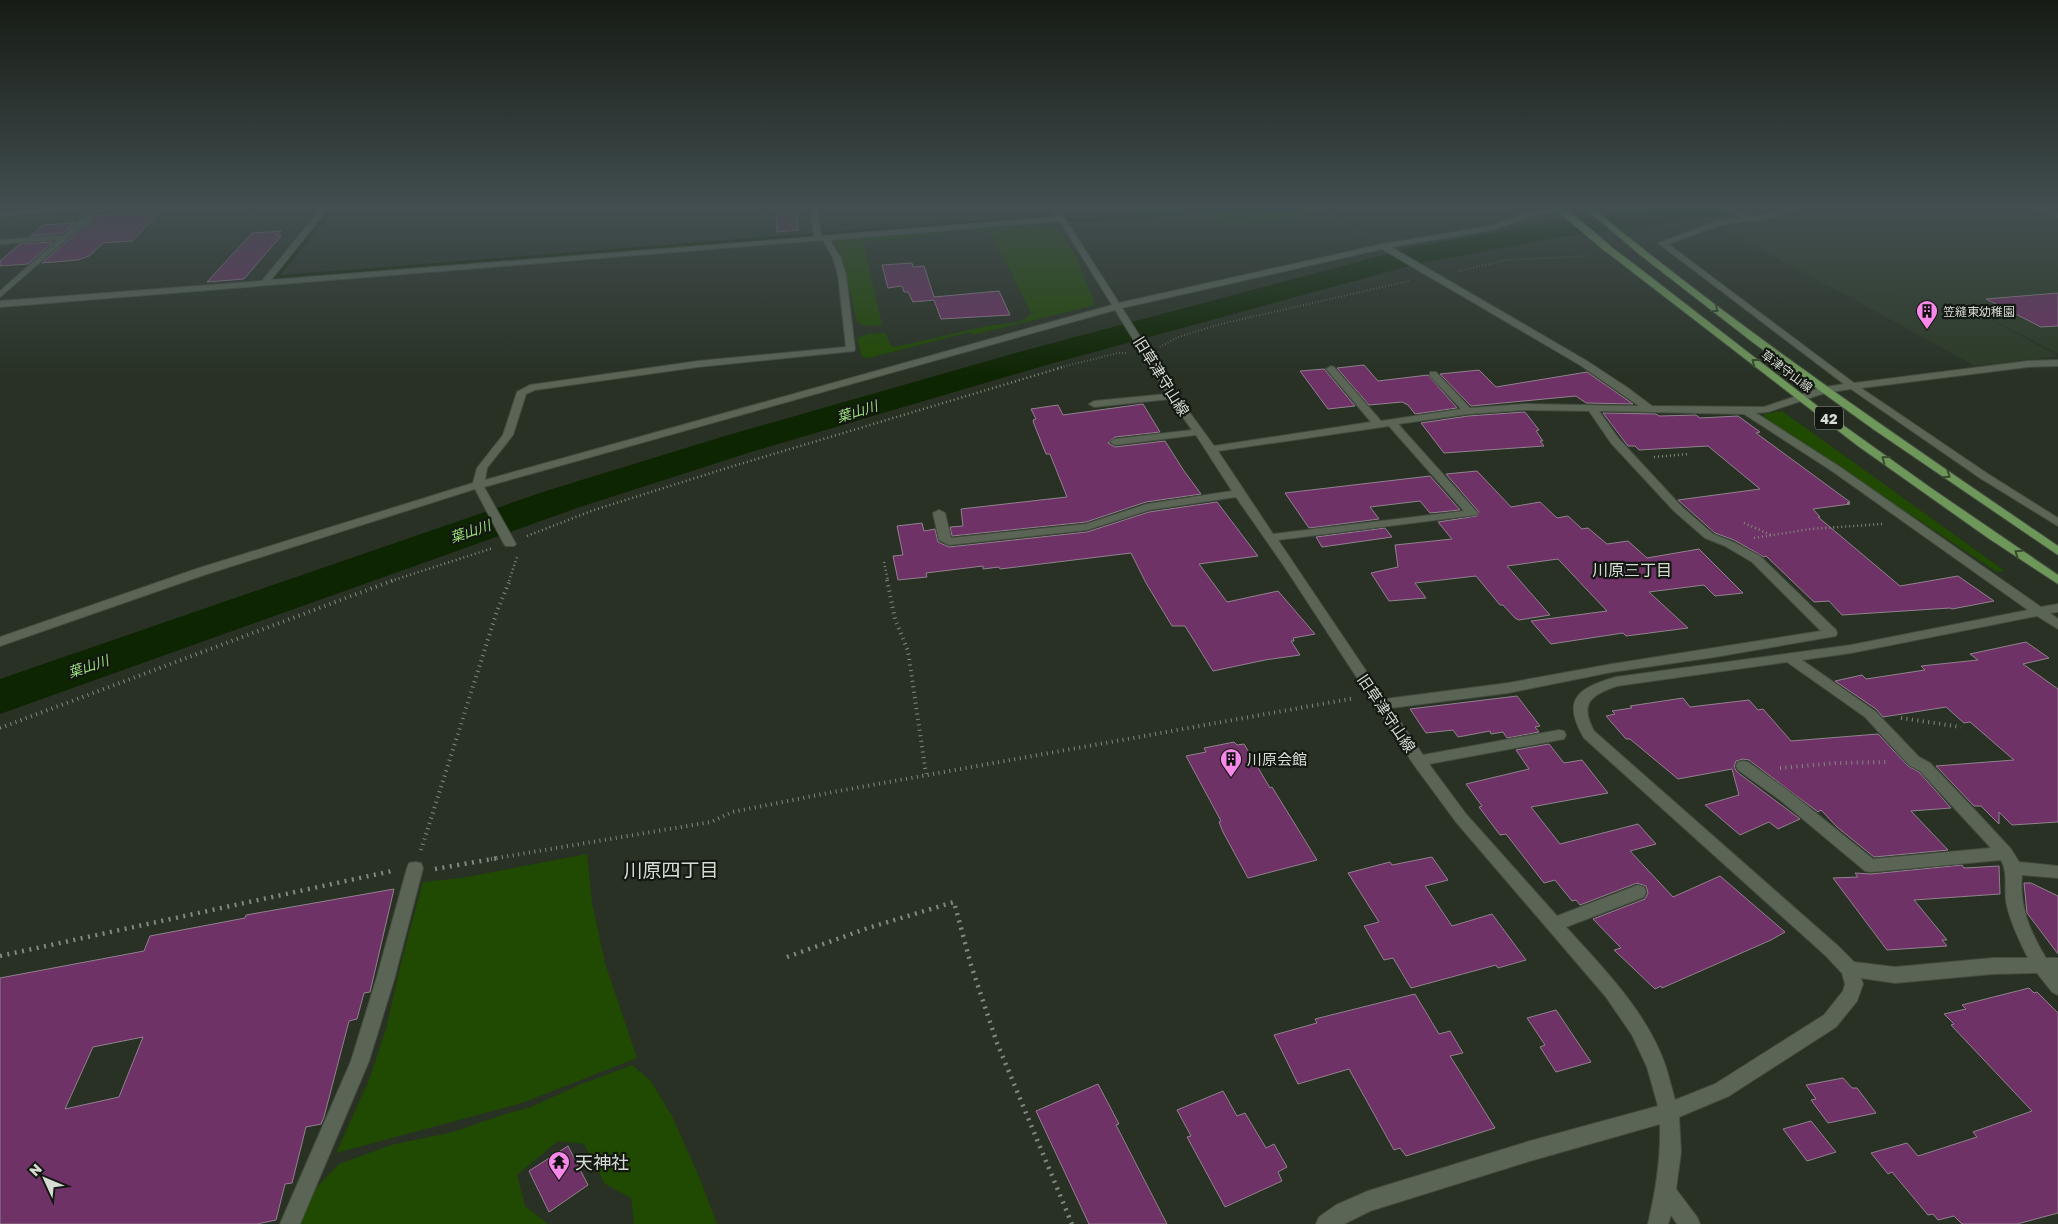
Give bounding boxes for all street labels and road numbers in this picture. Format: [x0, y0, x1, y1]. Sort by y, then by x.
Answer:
street label: 旧草津守山線 [1131, 333, 1193, 419]
street label: 草津守山線 [1759, 347, 1815, 395]
road number: 42 [1815, 406, 1843, 429]
street label: 旧草津守山線 [1354, 671, 1420, 755]

